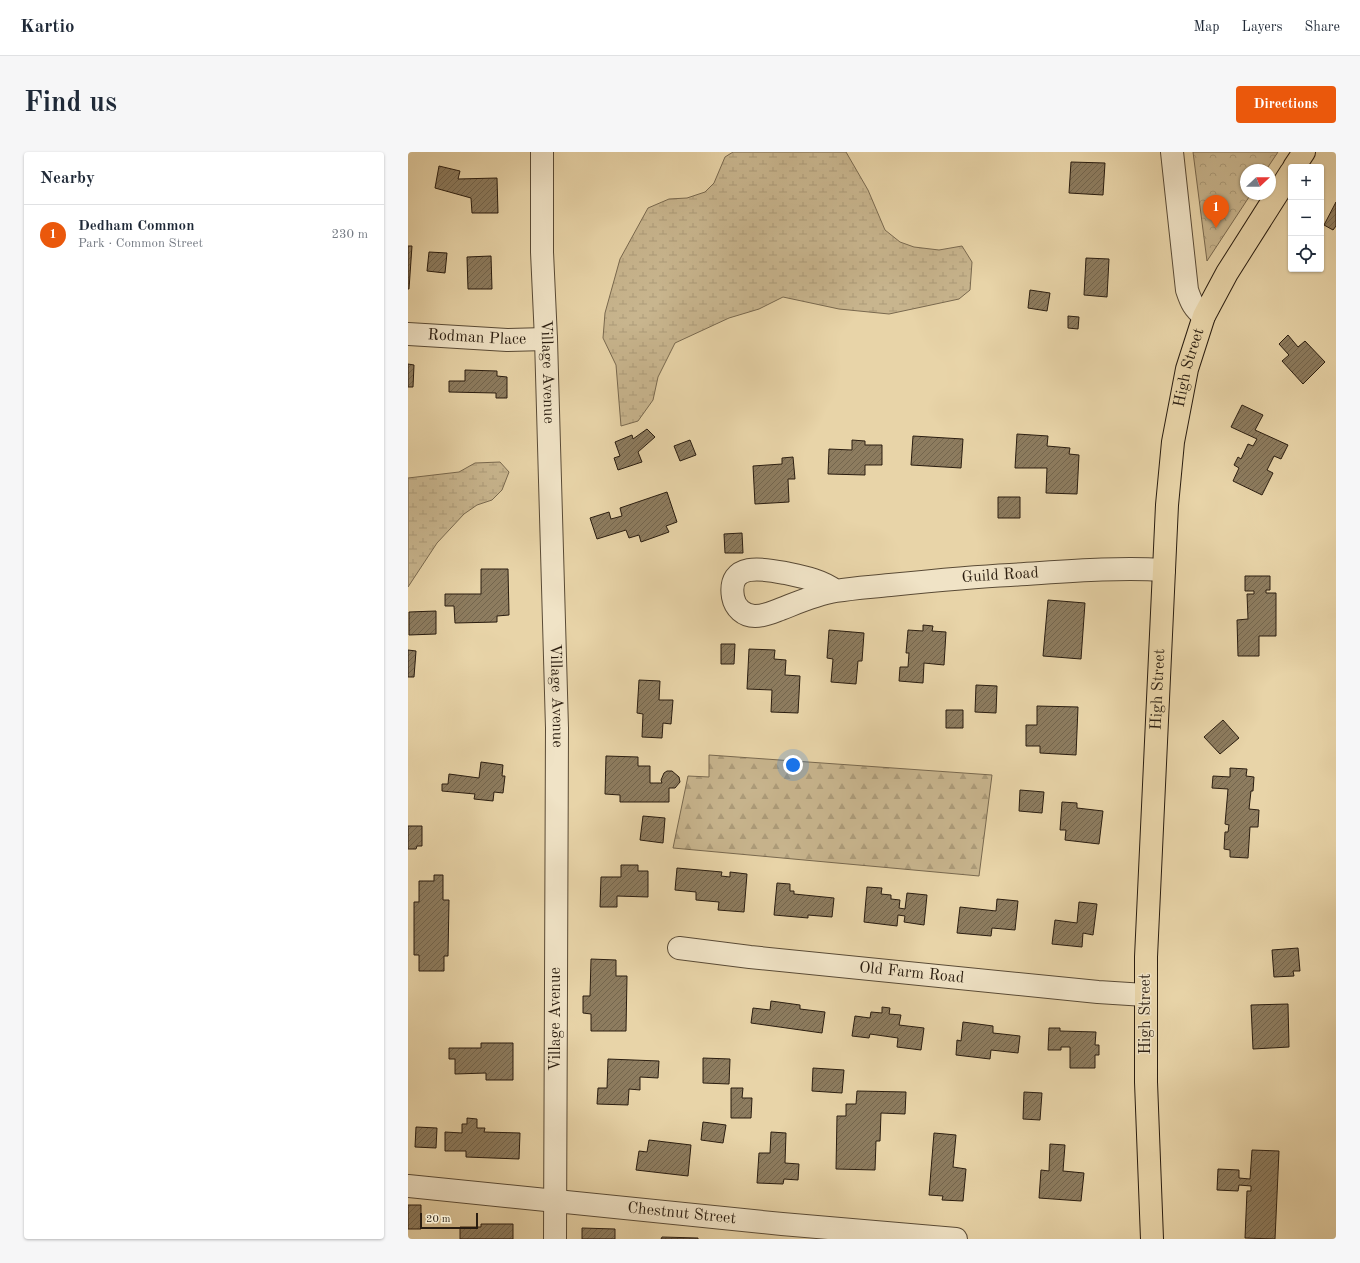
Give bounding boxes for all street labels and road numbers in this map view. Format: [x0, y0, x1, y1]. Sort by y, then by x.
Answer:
street label: Village Avenue [537, 320, 556, 424]
street label: High Street [1172, 326, 1208, 409]
street label: Rodman Place [427, 327, 527, 348]
street label: Guild Road [961, 565, 1039, 586]
street label: Village Avenue [547, 644, 565, 748]
street label: High Street [1149, 648, 1168, 730]
street label: Old Farm Road [858, 960, 965, 986]
street label: Village Avenue [548, 967, 564, 1071]
street label: High Street [1138, 973, 1154, 1055]
street label: Chestnut Street [626, 1200, 737, 1227]

